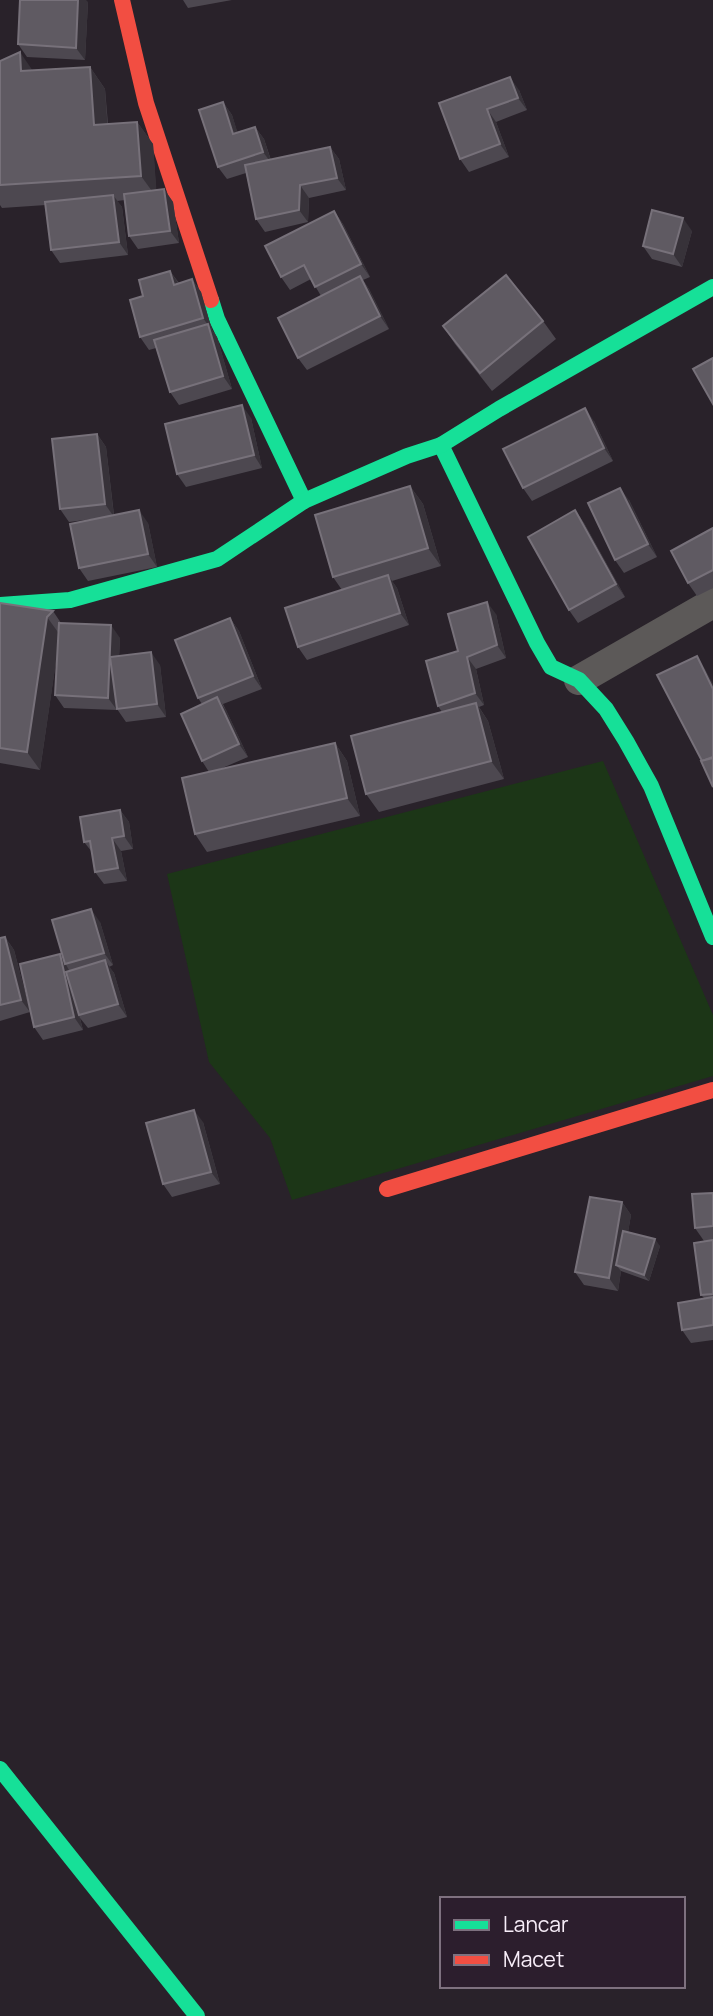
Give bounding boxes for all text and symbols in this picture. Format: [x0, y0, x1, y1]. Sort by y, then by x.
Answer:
legend [440, 1897, 685, 1988]
text: Lancar [503, 1910, 569, 1938]
text: Macet [503, 1945, 564, 1973]

